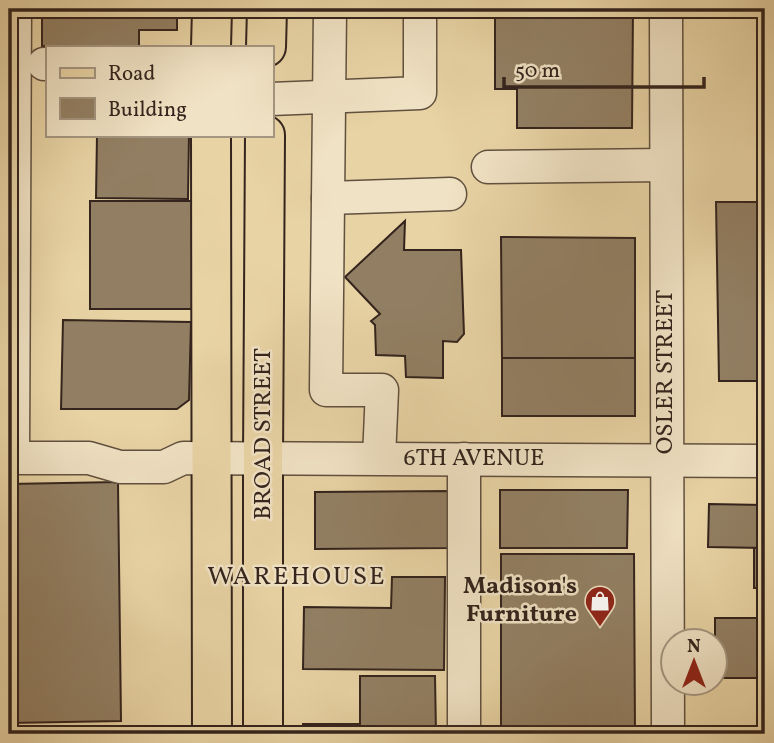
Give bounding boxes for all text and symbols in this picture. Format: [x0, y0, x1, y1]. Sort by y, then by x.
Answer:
legend [46, 46, 273, 136]
scale bar [504, 46, 704, 90]
text: 50 m [515, 57, 560, 86]
text: Road [108, 60, 155, 89]
text: Building [108, 96, 187, 125]
street label: OSLER STREET [649, 290, 683, 454]
street label: BROAD STREET [247, 348, 281, 520]
street label: 6TH AVENUE [403, 442, 545, 476]
district label: WAREHOUSE [207, 559, 387, 595]
place label: Madison's Furniture [463, 570, 577, 632]
shop icon: Madison's Furniture [583, 584, 617, 628]
north arrow [658, 628, 728, 698]
text: N [687, 634, 701, 660]

